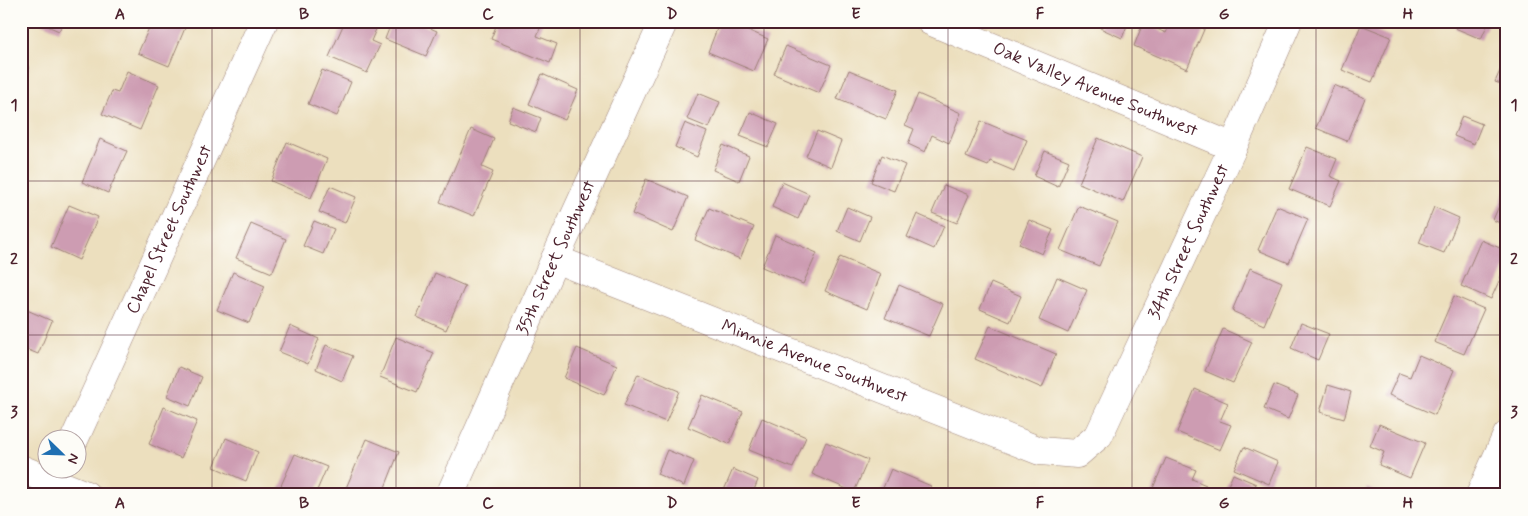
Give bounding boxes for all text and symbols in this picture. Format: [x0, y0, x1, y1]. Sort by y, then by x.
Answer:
text: A [115, 4, 125, 25]
text: B [299, 4, 309, 25]
text: C [482, 4, 494, 25]
text: D [666, 4, 678, 25]
text: E [851, 4, 861, 25]
text: F [1036, 4, 1045, 25]
text: G [1219, 4, 1230, 25]
text: H [1403, 4, 1414, 25]
street label: Oak Valley Avenue Southwest [989, 36, 1202, 143]
text: 1 [10, 95, 18, 116]
text: 1 [1510, 95, 1518, 116]
street label: Chapel Street Southwest [121, 140, 219, 318]
street label: 34th Street Southwest [1142, 160, 1236, 323]
street label: 35th Street Southwest [511, 176, 602, 339]
text: 2 [10, 249, 18, 270]
text: 2 [1510, 249, 1518, 270]
street label: Minnie Avenue Southwest [718, 314, 912, 410]
text: 3 [10, 402, 18, 423]
text: 3 [1510, 402, 1518, 423]
north arrow [38, 428, 88, 478]
text: N [63, 451, 83, 466]
text: A [115, 493, 125, 514]
text: B [299, 493, 309, 514]
text: C [482, 493, 494, 514]
text: D [666, 493, 678, 514]
text: E [851, 493, 861, 514]
text: F [1036, 493, 1045, 514]
text: G [1219, 493, 1230, 514]
text: H [1403, 493, 1414, 514]

